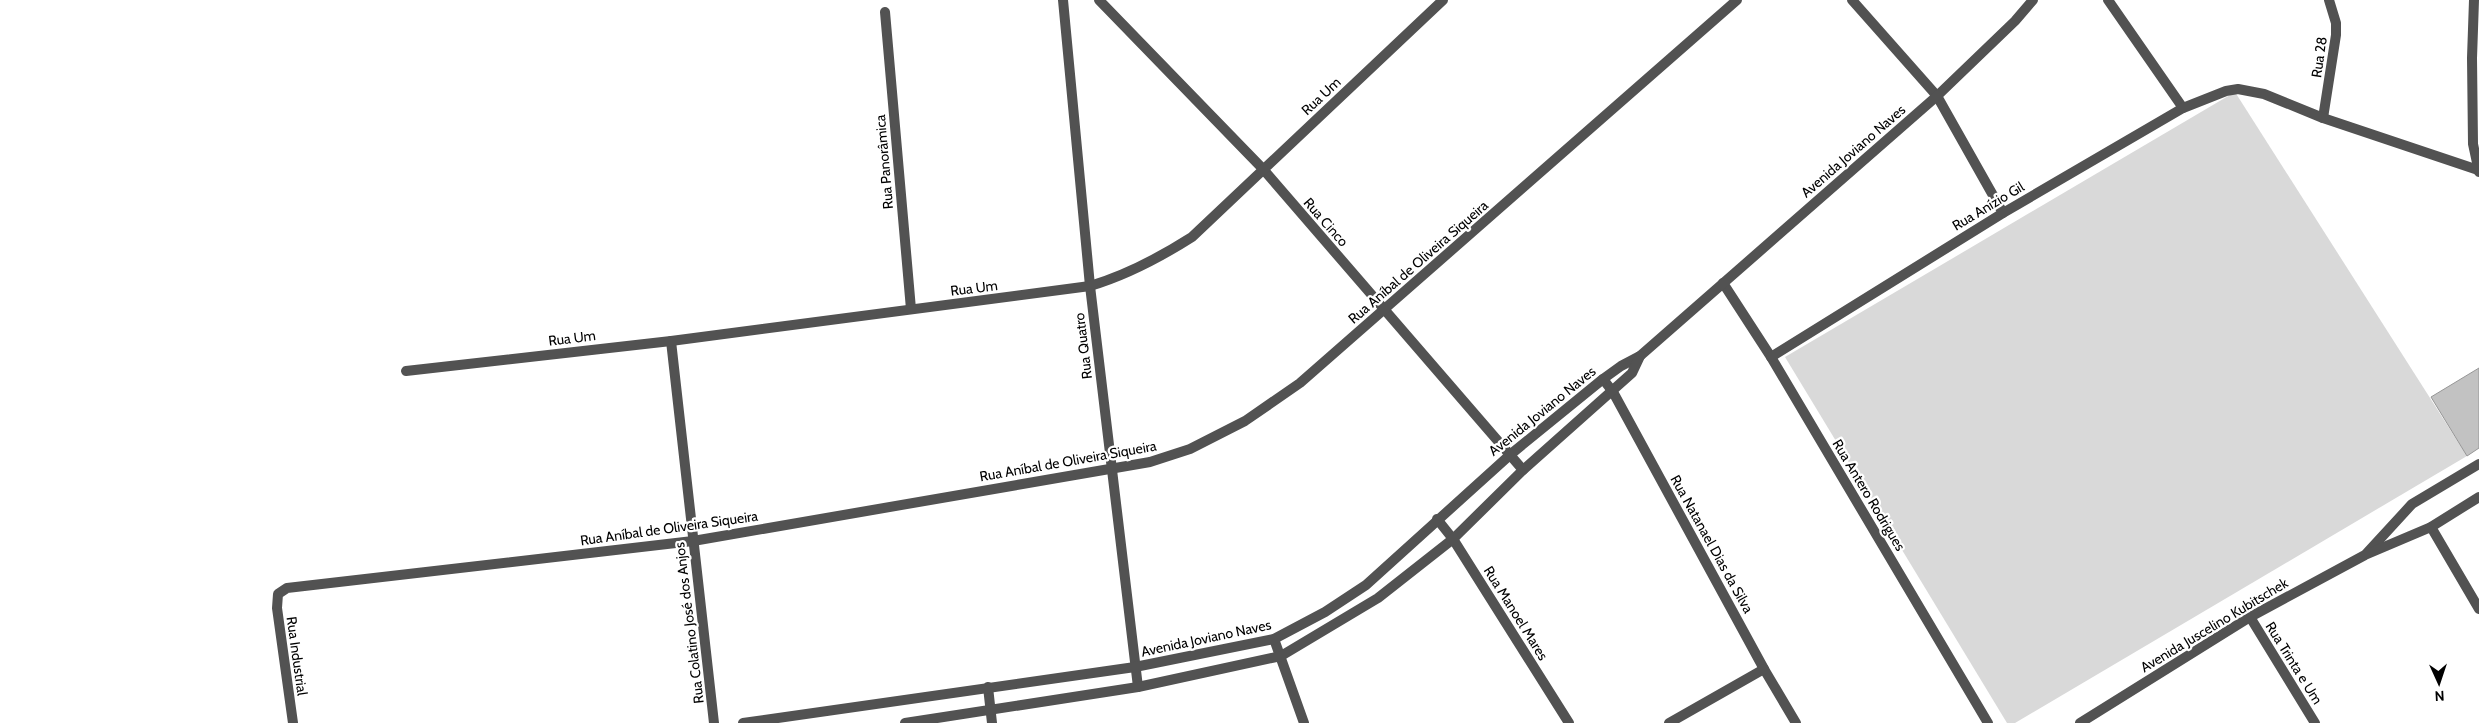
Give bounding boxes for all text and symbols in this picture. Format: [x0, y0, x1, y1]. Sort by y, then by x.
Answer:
street label: Rua 28 [2307, 35, 2331, 79]
street label: Rua Um [1297, 73, 1345, 119]
street label: Avenida Joviano Naves [1797, 101, 1909, 201]
street label: Rua Panorâmica [871, 114, 897, 210]
street label: Rua Anízio Gil [1949, 177, 2028, 235]
street label: Rua Cinco [1300, 194, 1352, 251]
street label: Rua Aníbal de Oliveira Siqueira [1344, 196, 1492, 328]
street label: Rua Um [949, 276, 999, 300]
street label: Rua Quatro [1070, 311, 1096, 380]
street label: Rua Um [547, 326, 597, 350]
street label: Avenida Joviano Naves [1485, 362, 1599, 460]
street label: Rua Antero Rodrigues [1829, 436, 1910, 554]
street label: Rua Aníbal de Oliveira Siqueira [978, 437, 1158, 485]
street label: Rua Natanael Dias da Silva [1666, 472, 1758, 617]
street label: Rua Aníbal de Oliveira Siqueira [579, 507, 759, 549]
street label: Rua Colatino José dos Anjos [670, 541, 708, 705]
street label: Rua Manoel Mares [1480, 563, 1552, 664]
street label: Avenida Juscelino Kubitschek [2137, 573, 2292, 676]
street label: Rua Industrial [283, 615, 312, 697]
street label: Avenida Joviano Naves [1139, 615, 1273, 661]
street label: Rua Trinta e Um [2261, 618, 2327, 708]
north arrow [2414, 658, 2464, 708]
text: N [2434, 687, 2445, 705]

